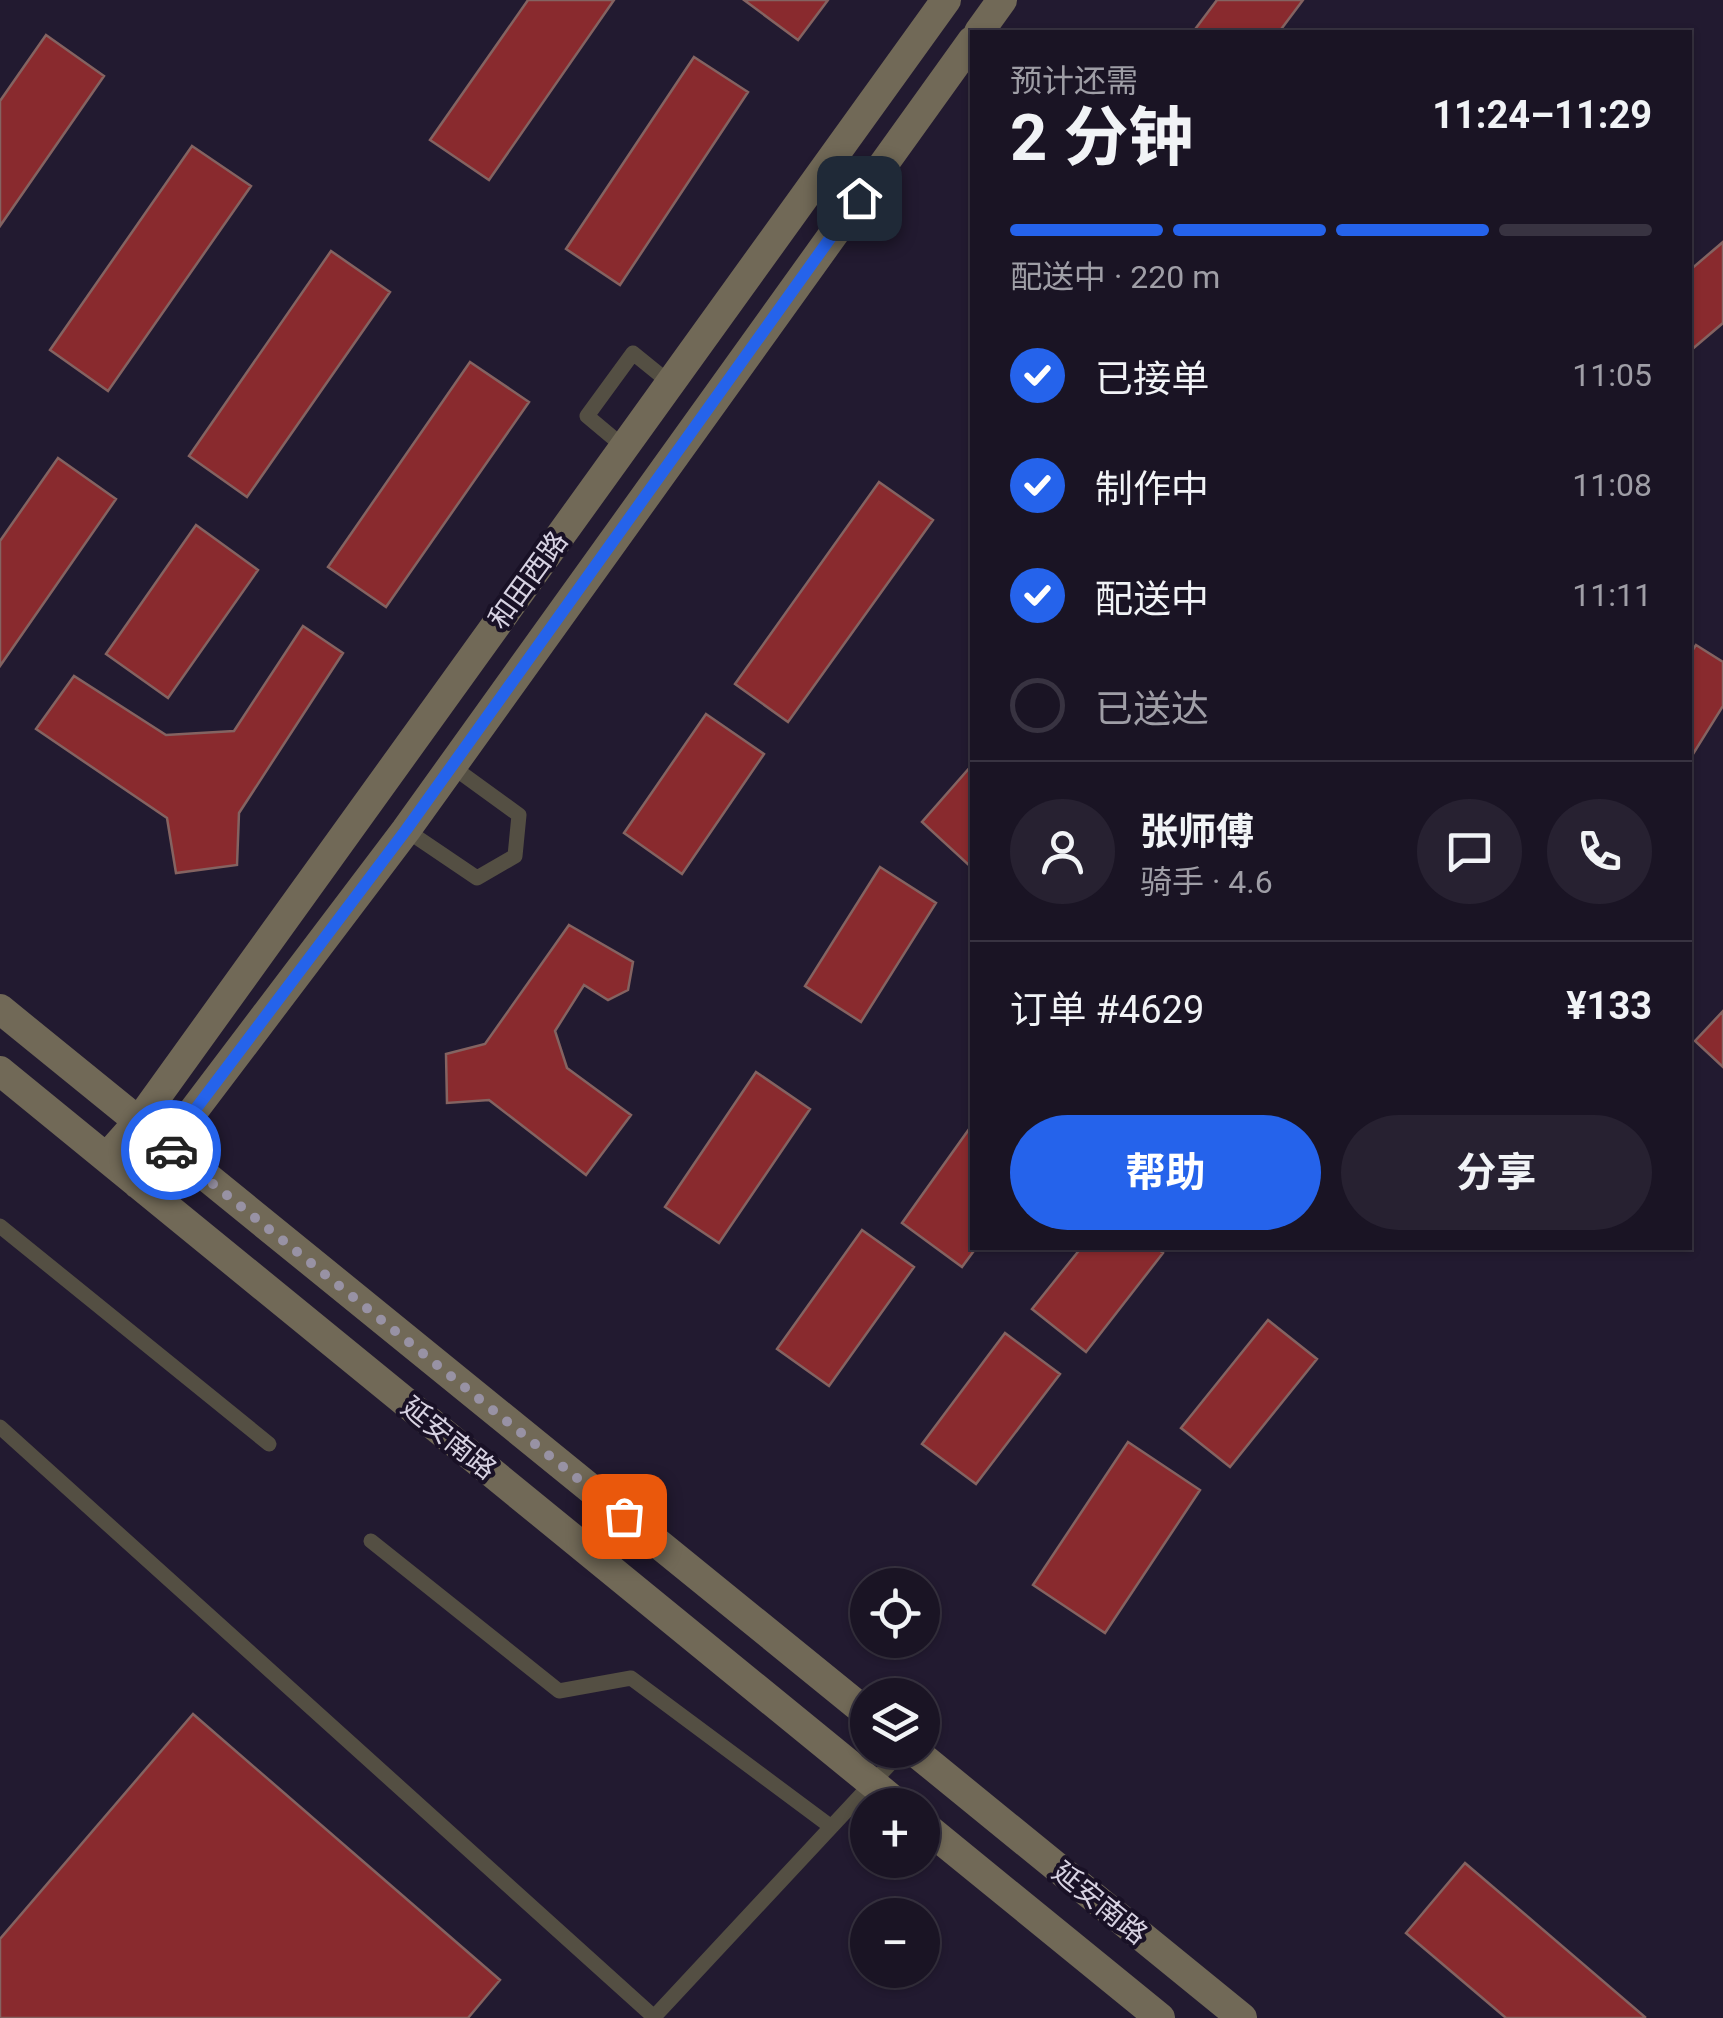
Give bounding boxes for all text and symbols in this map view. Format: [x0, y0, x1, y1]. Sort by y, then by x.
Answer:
text: 预计还需 [1010, 62, 1138, 100]
text: 11:24–11:29 [1432, 93, 1652, 137]
text: 2 分钟 [1010, 100, 1193, 176]
pin [817, 156, 902, 241]
icon: home [832, 171, 887, 226]
text: 配送中 · 220 m [1010, 258, 1220, 296]
icon: check [1010, 348, 1065, 403]
text: 11:05 [1572, 356, 1652, 394]
text: 已接单 [1095, 357, 1209, 401]
icon: check [1010, 458, 1065, 513]
text: 11:08 [1572, 466, 1652, 504]
text: 制作中 [1095, 467, 1209, 511]
street label: 和田西路 [482, 525, 574, 635]
icon: check [1010, 568, 1065, 623]
text: 11:11 [1572, 576, 1652, 614]
text: 配送中 [1095, 577, 1209, 621]
text: 已送达 [1095, 687, 1209, 731]
button: person [1010, 799, 1115, 904]
button: chat [1417, 799, 1522, 904]
button: phone [1547, 799, 1652, 904]
text: 张师傅 [1140, 810, 1254, 854]
text: 骑手 · 4.6 [1140, 863, 1273, 901]
text: ¥133 [1566, 984, 1652, 1028]
text: 订单 #4629 [1010, 988, 1204, 1032]
courier [121, 1100, 221, 1200]
button: 帮助 [1010, 1115, 1321, 1230]
button: 分享 [1341, 1115, 1652, 1230]
icon: car [144, 1123, 199, 1178]
street label: 延安南路 [395, 1390, 503, 1486]
pin [582, 1474, 667, 1559]
icon: bag [597, 1489, 652, 1544]
map controls [850, 1568, 940, 1988]
button: locate [850, 1568, 940, 1658]
button: layers [850, 1678, 940, 1768]
button: + [850, 1788, 940, 1878]
street label: 延安南路 [1046, 1855, 1154, 1951]
button: − [850, 1898, 940, 1988]

